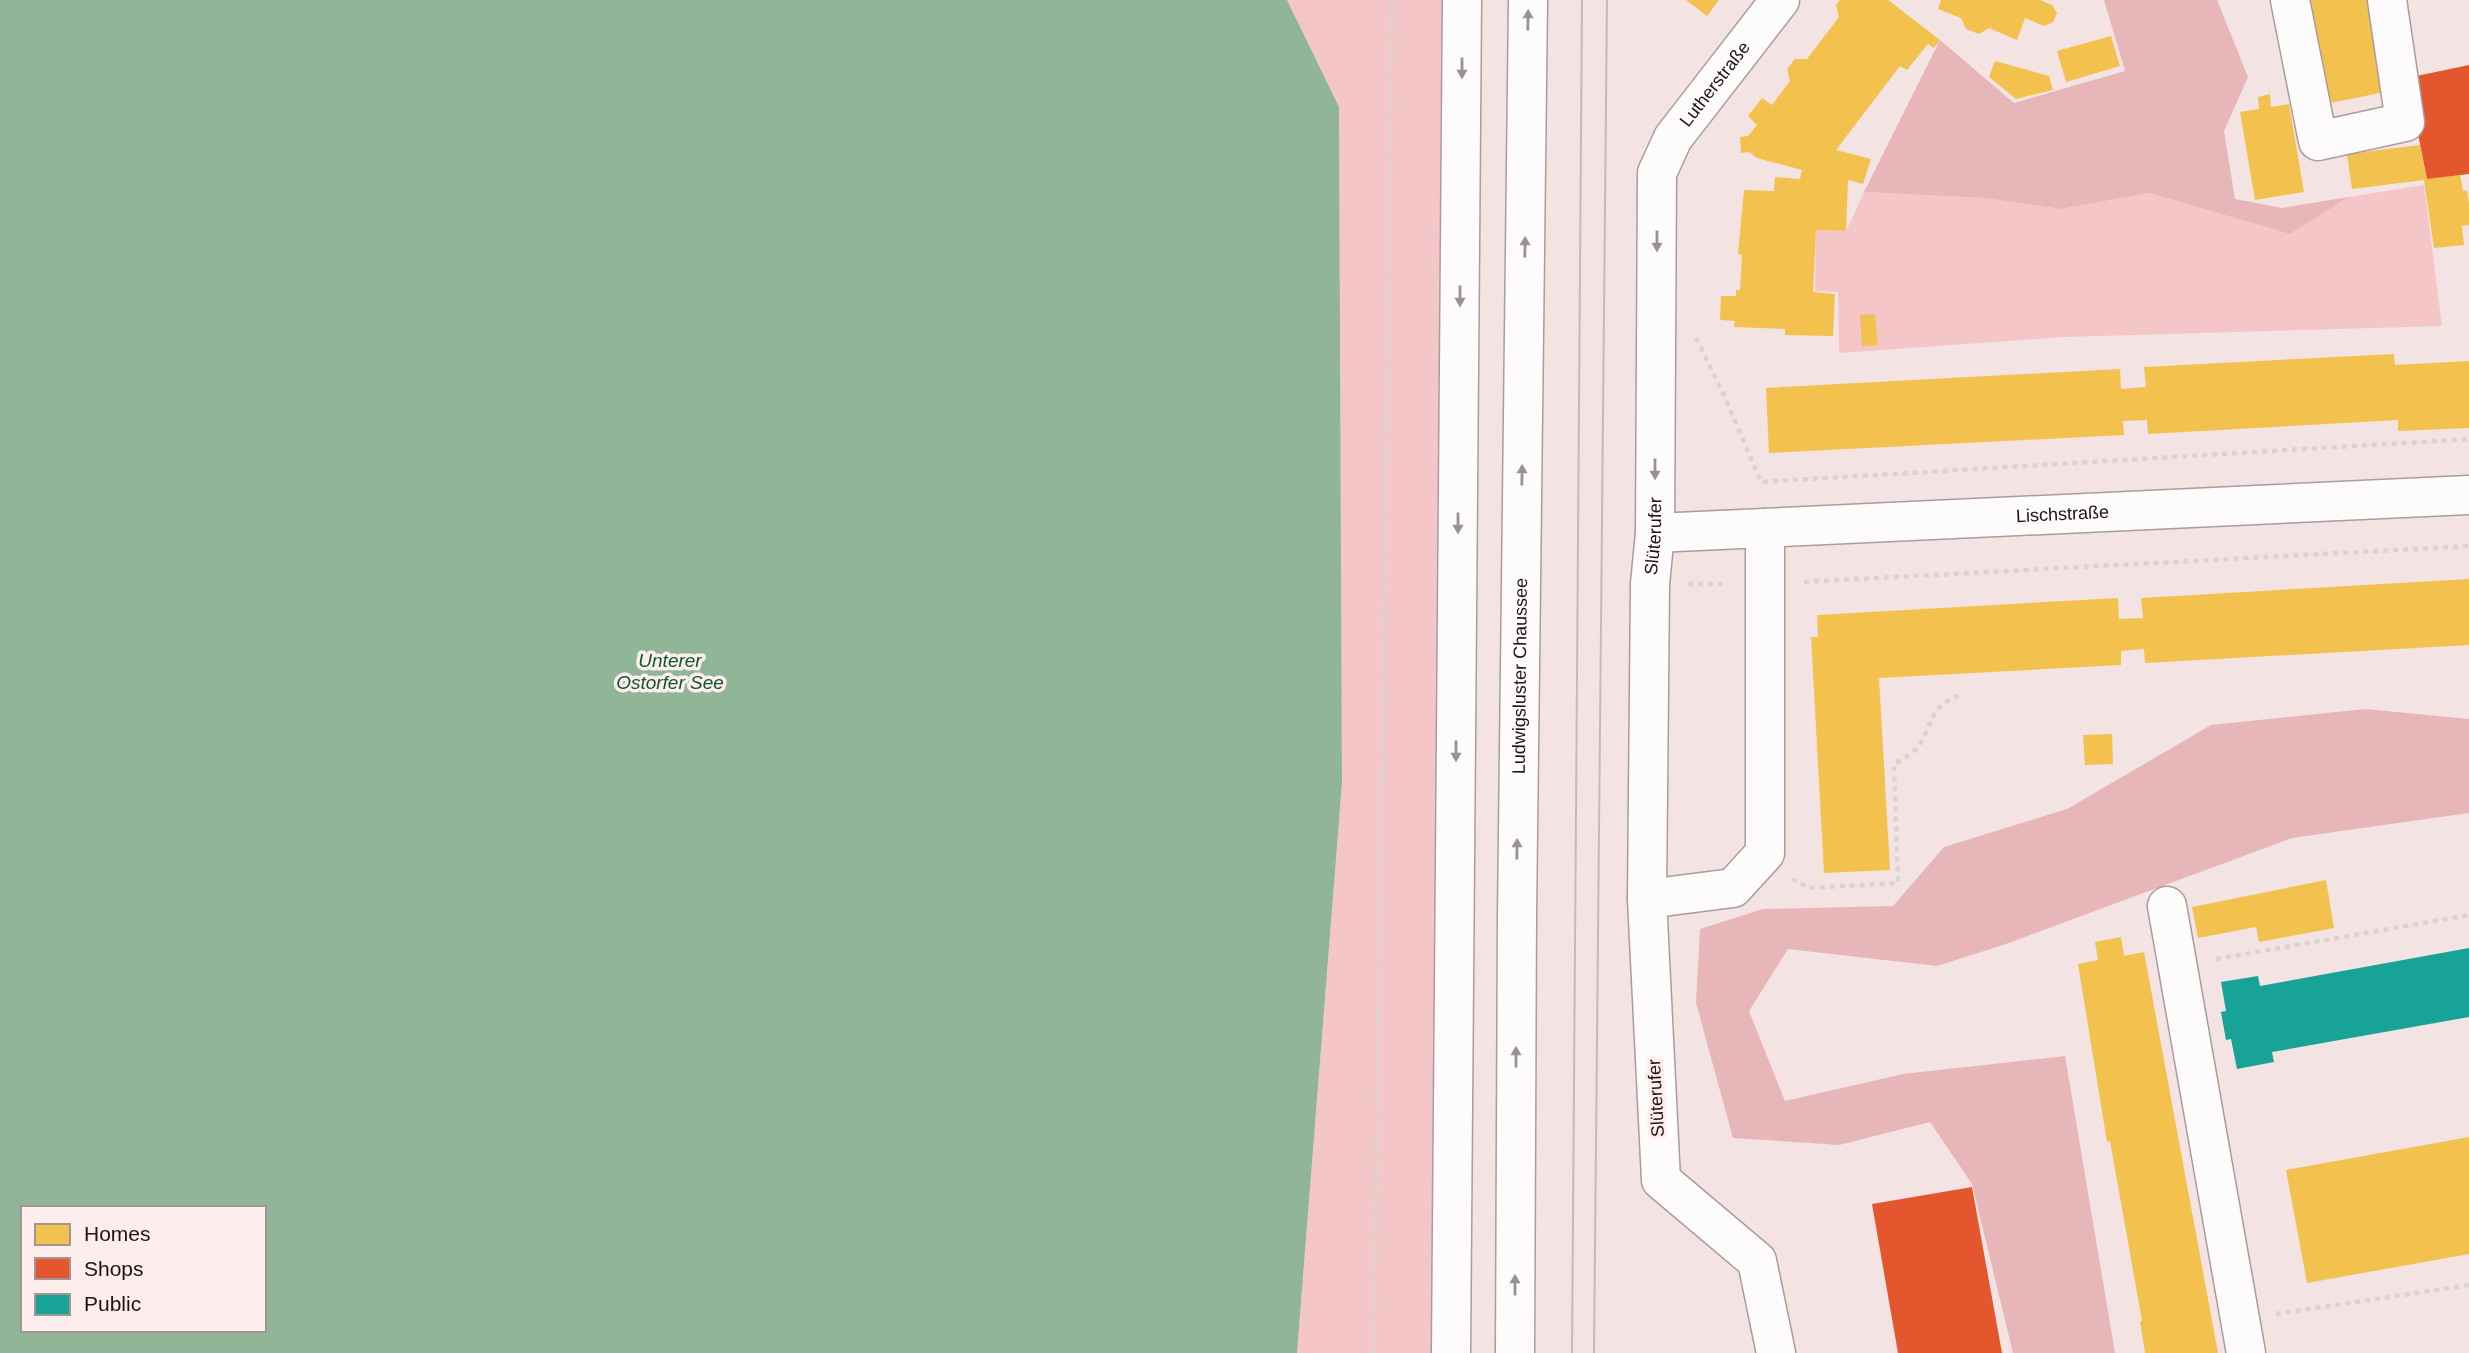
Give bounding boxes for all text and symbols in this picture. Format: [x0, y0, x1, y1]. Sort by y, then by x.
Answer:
one-way arrow [1522, 8, 1534, 30]
street label: Lutherstraße [1676, 37, 1754, 130]
one-way arrow [1456, 57, 1468, 79]
one-way arrow [1651, 230, 1663, 252]
one-way arrow [1519, 236, 1531, 258]
one-way arrow [1454, 285, 1466, 307]
one-way arrow [1649, 458, 1661, 480]
one-way arrow [1516, 463, 1528, 485]
street label: Slüterufer [1641, 497, 1665, 576]
street label: Lischstraße [2016, 502, 2110, 526]
one-way arrow [1452, 512, 1464, 534]
street label: Ludwigsluster Chaussee [1509, 578, 1531, 774]
water label: Unterer Ostorfer See [616, 650, 724, 693]
one-way arrow [1450, 740, 1462, 762]
one-way arrow [1512, 838, 1523, 860]
one-way arrow [1510, 1046, 1522, 1068]
street label: Slüterufer [1644, 1059, 1668, 1137]
legend [21, 1206, 266, 1332]
text: Homes [84, 1222, 151, 1245]
text: Shops [84, 1257, 144, 1280]
one-way arrow [1509, 1274, 1521, 1296]
text: Public [84, 1292, 141, 1315]

